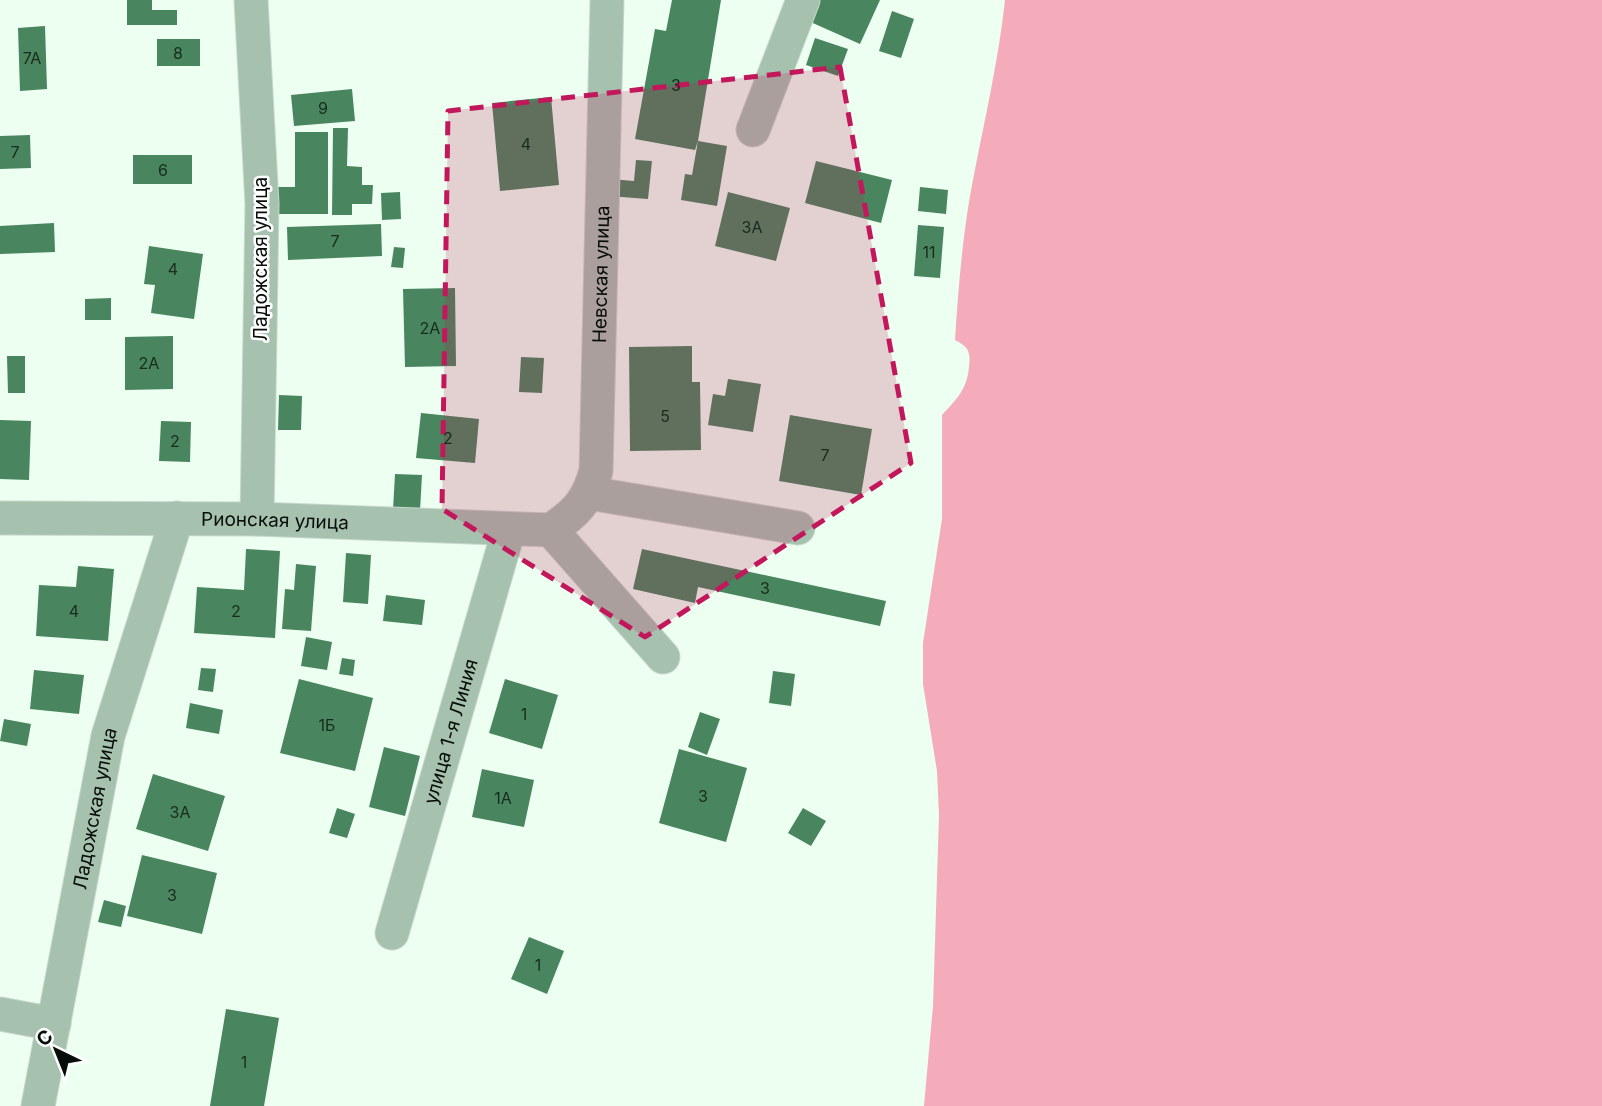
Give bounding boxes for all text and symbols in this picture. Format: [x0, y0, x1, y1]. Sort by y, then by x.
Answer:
house number: 8 [173, 43, 183, 63]
house number: 7А [23, 48, 41, 68]
house number: 3 [671, 75, 681, 95]
house number: 9 [318, 98, 328, 118]
house number: 4 [521, 134, 531, 154]
house number: 7 [10, 142, 20, 162]
house number: 6 [158, 160, 168, 180]
street label: Ладожская улица [249, 177, 272, 341]
street label: Невская улица [588, 205, 614, 343]
house number: 3А [742, 217, 762, 237]
house number: 7 [330, 231, 340, 251]
house number: 11 [922, 242, 936, 262]
house number: 4 [168, 259, 178, 279]
house number: 2А [420, 318, 440, 338]
house number: 2А [139, 353, 159, 373]
house number: 5 [660, 406, 670, 426]
house number: 2 [443, 428, 453, 448]
house number: 2 [170, 431, 180, 451]
house number: 7 [820, 445, 830, 465]
street label: Рионская улица [201, 508, 349, 534]
house number: 3 [760, 578, 770, 598]
house number: 4 [69, 601, 79, 621]
house number: 2 [231, 601, 241, 621]
street label: улица 1-я Линия [419, 656, 483, 807]
house number: 1 [521, 704, 527, 724]
house number: 1Б [319, 715, 335, 735]
street label: Ладожская улица [68, 724, 122, 891]
house number: 3 [698, 786, 708, 806]
house number: 1А [494, 788, 512, 808]
house number: 3А [170, 802, 190, 822]
house number: 3 [167, 885, 177, 905]
house number: 1 [535, 955, 541, 975]
north arrow [21, 1015, 91, 1085]
text: С [32, 1025, 58, 1051]
house number: 1 [241, 1052, 247, 1072]

